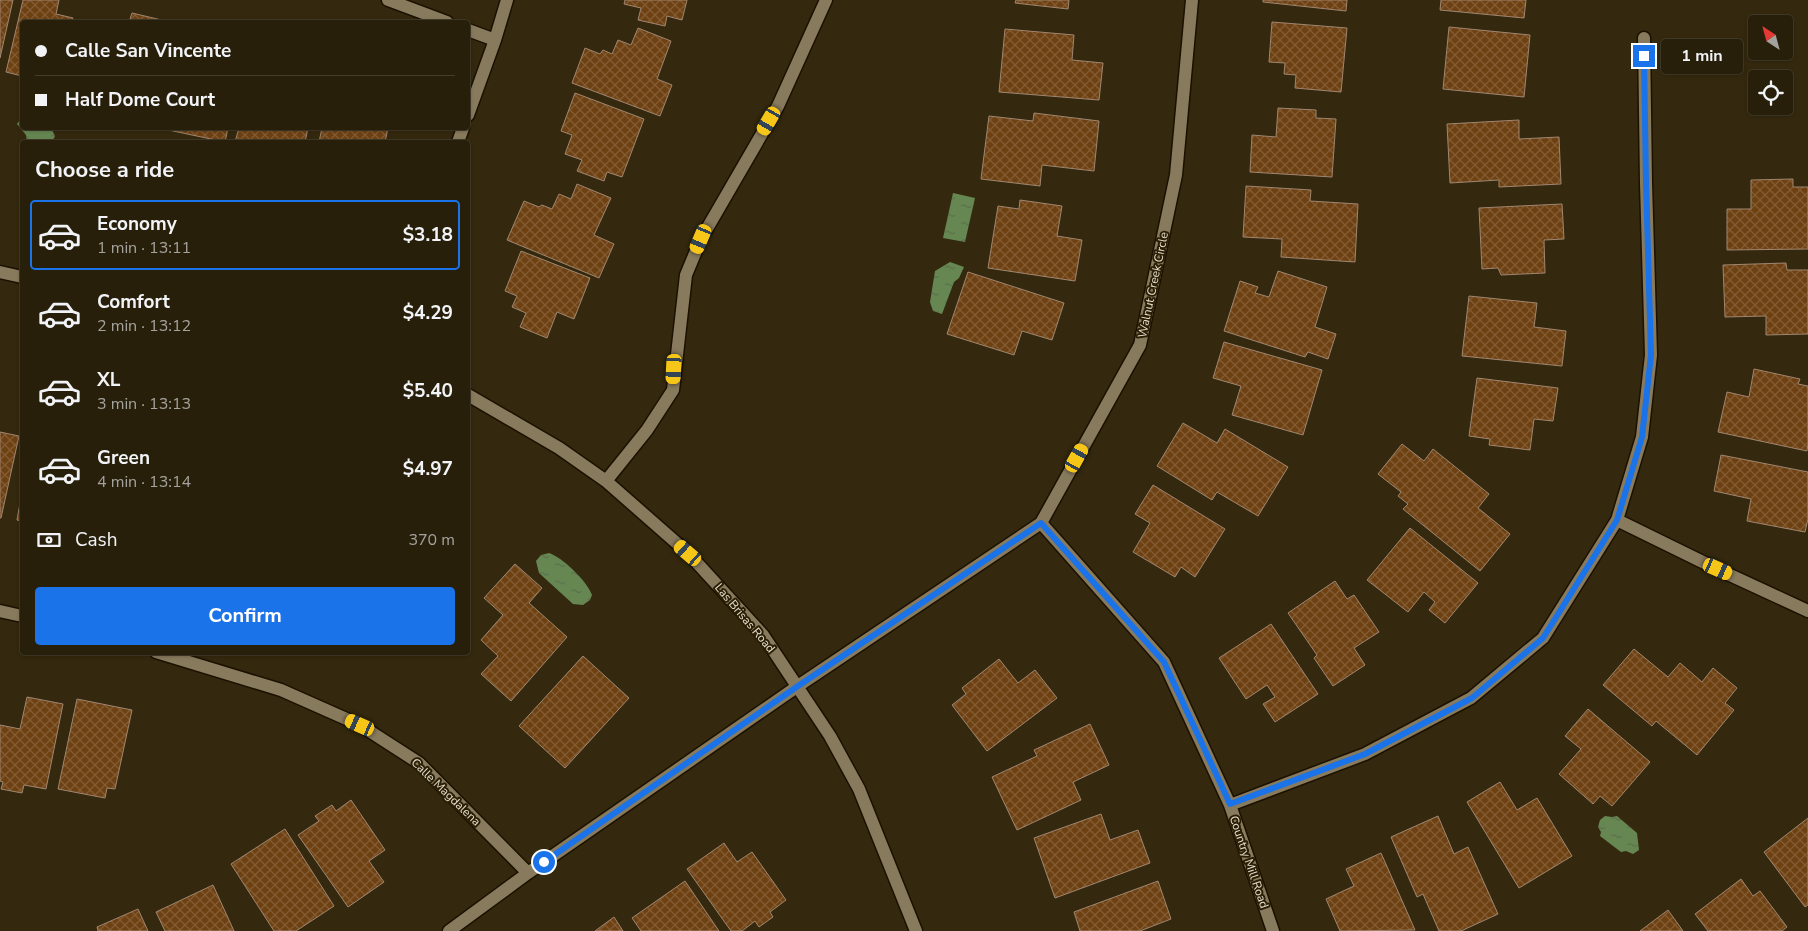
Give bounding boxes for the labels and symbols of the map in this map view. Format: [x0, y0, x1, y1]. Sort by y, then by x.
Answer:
north arrow [1748, 15, 1792, 60]
callout: 1 min [1662, 38, 1744, 74]
route end [1633, 45, 1655, 67]
car [755, 104, 782, 138]
car [688, 222, 713, 256]
street label: Walnut Creek Circle [1134, 231, 1172, 339]
car [665, 354, 682, 384]
car [1063, 441, 1090, 475]
car [671, 537, 704, 569]
car [1701, 556, 1734, 582]
street label: Las Brisas Road [711, 580, 779, 656]
car [343, 712, 376, 738]
street label: Calle Magdalena [408, 755, 484, 829]
street label: Country Mill Road [1226, 813, 1272, 911]
route start [533, 851, 555, 873]

